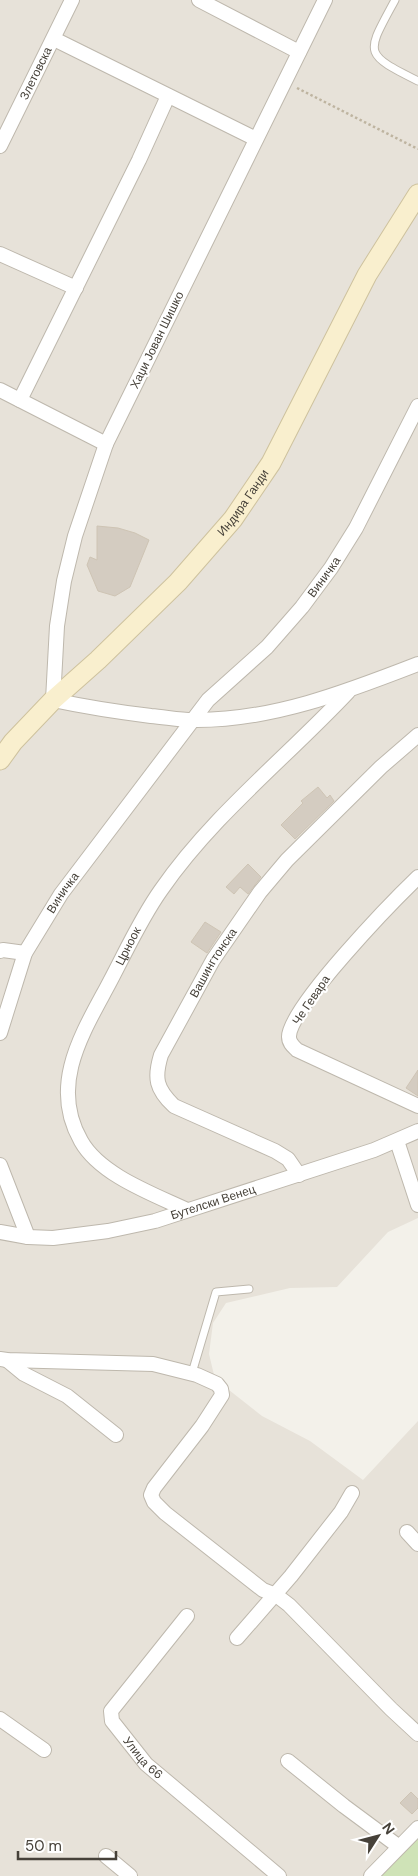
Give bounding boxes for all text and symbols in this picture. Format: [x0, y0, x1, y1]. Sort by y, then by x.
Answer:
street label: Злетовска [16, 44, 56, 102]
street label: Хаџи Јован Шишко [127, 289, 188, 391]
street label: Индира Ганди [214, 466, 272, 539]
street label: Виничка [304, 553, 344, 601]
street label: Виничка [43, 869, 83, 916]
street label: Црноок [112, 924, 145, 968]
street label: Вашингтонска [186, 925, 241, 1000]
street label: Че Гевара [289, 972, 334, 1028]
street label: Бутелски Венец [169, 1181, 258, 1223]
street label: Улица 66 [119, 1733, 166, 1783]
north arrow [353, 1811, 403, 1861]
text: N [378, 1819, 399, 1838]
scale bar [18, 1828, 115, 1860]
text: 50 m [25, 1836, 62, 1856]

